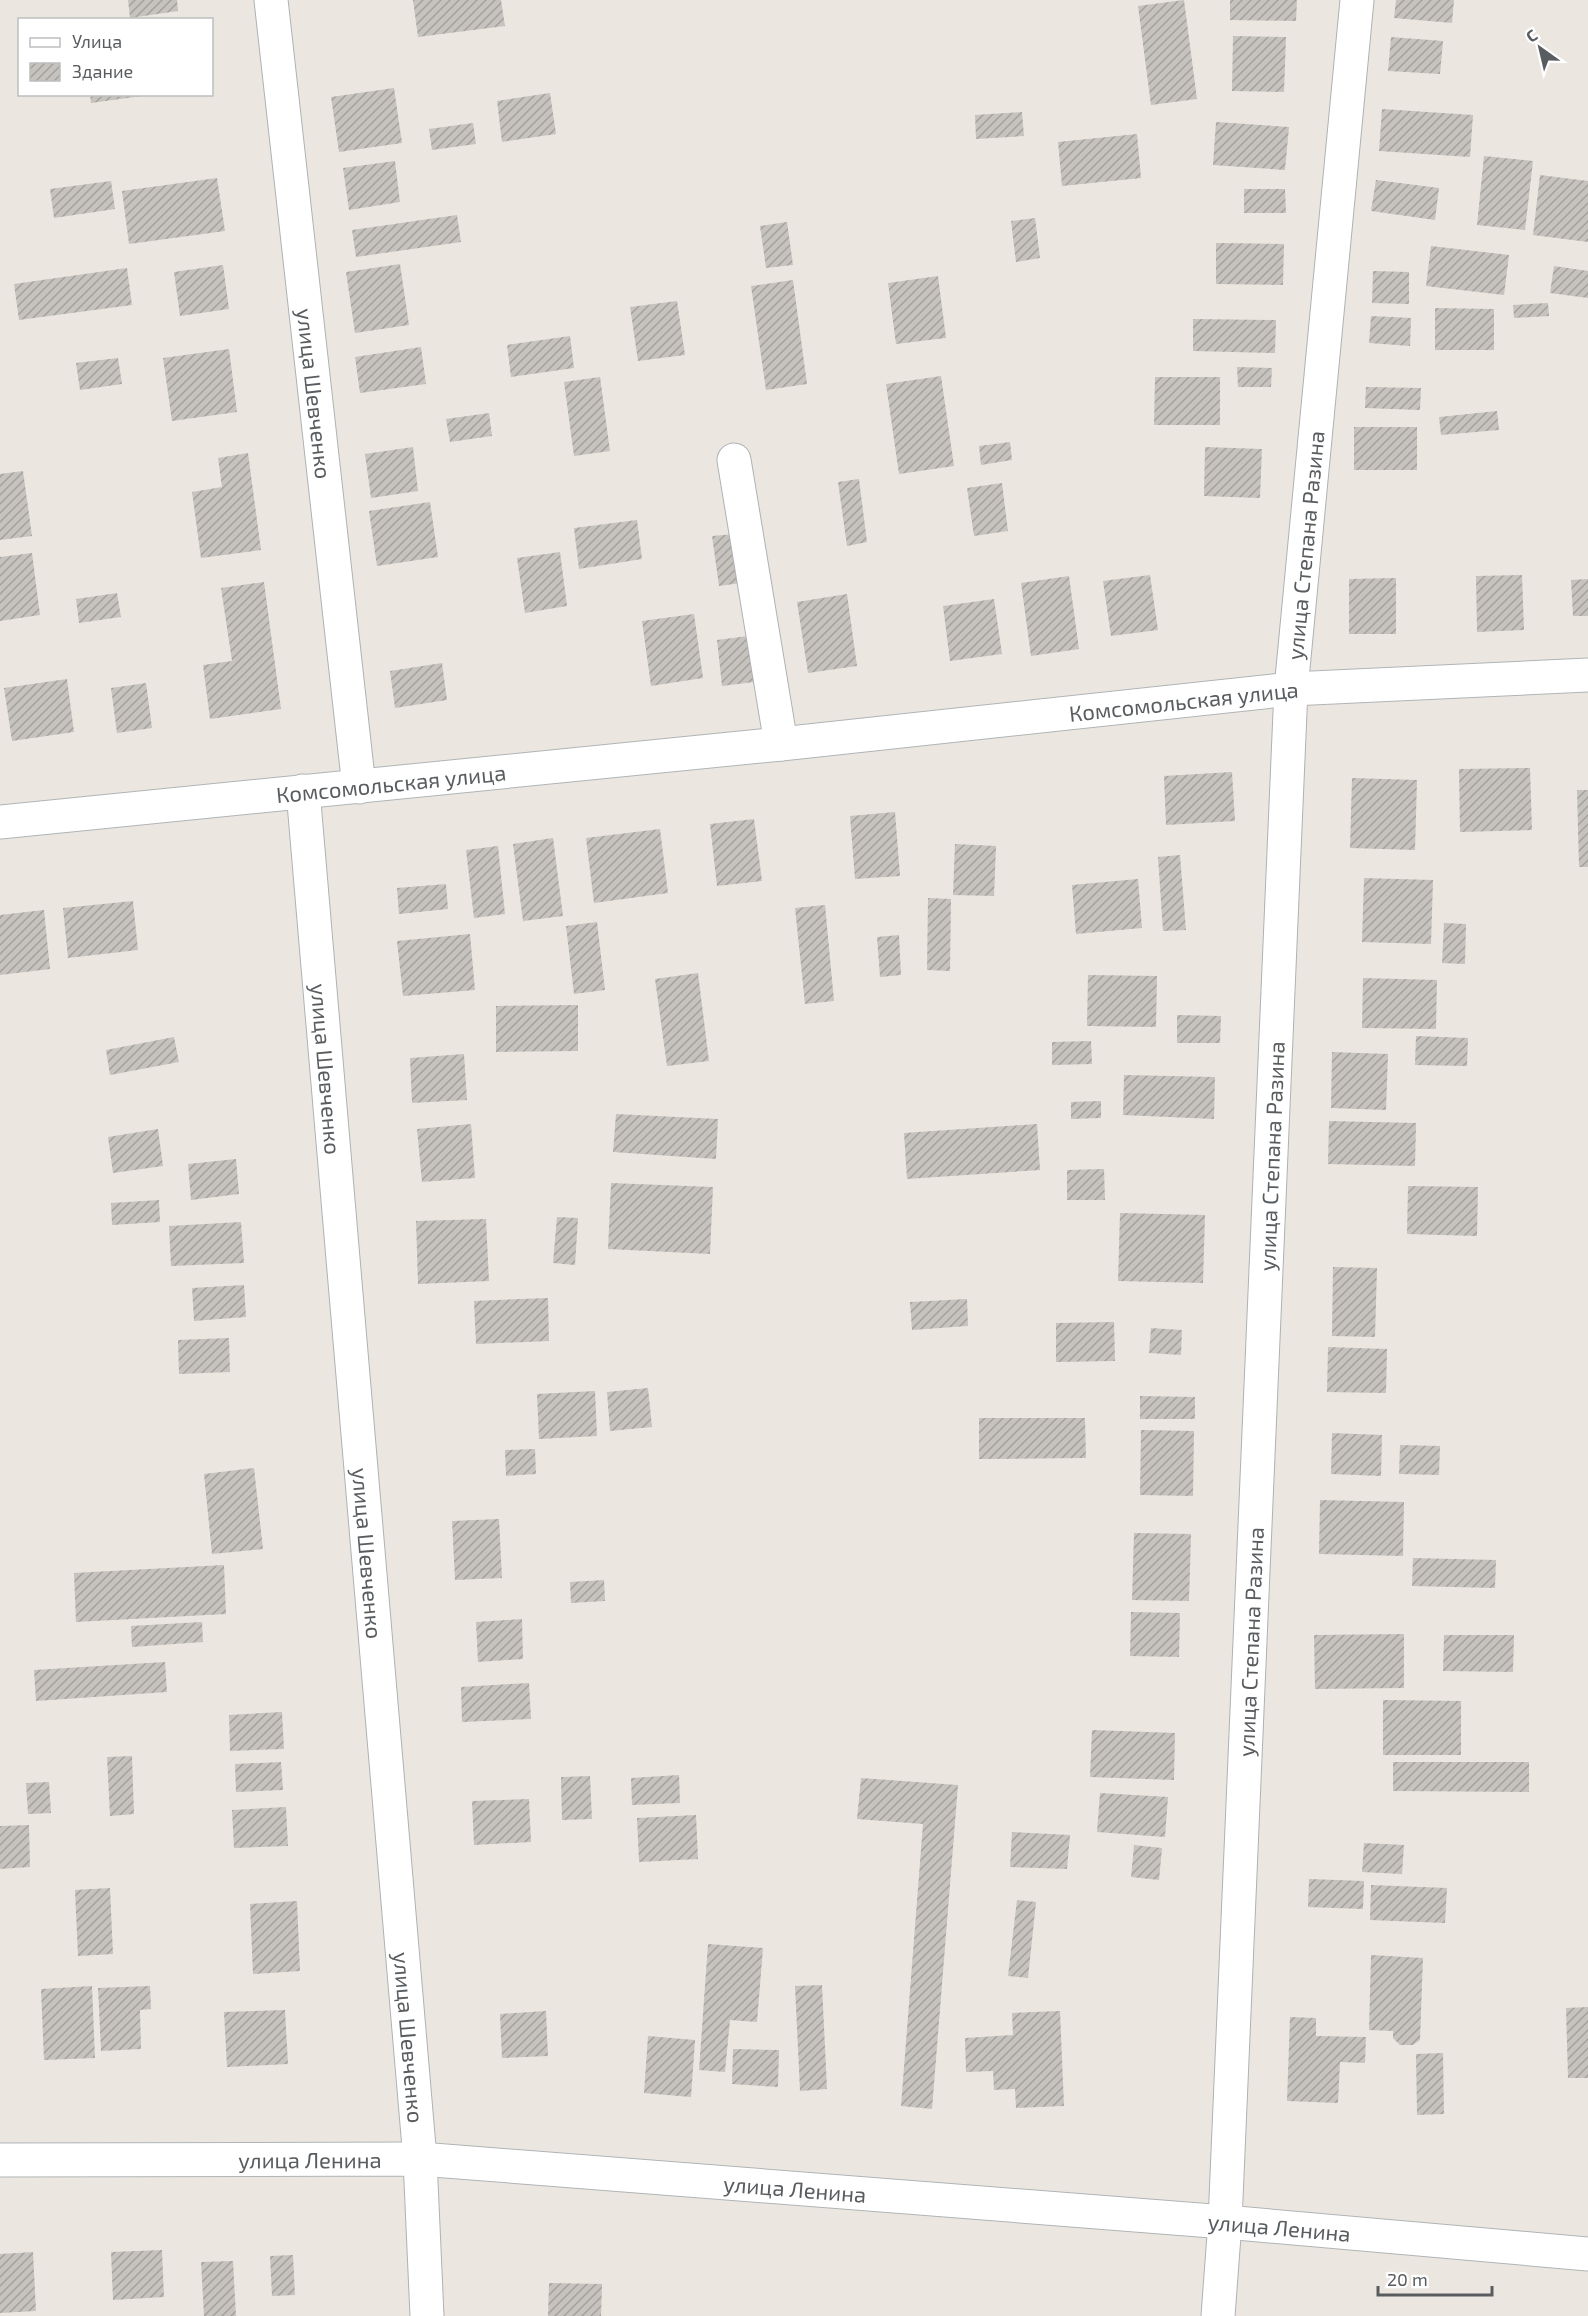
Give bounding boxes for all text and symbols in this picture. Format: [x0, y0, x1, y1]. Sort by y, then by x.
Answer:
legend [18, 18, 213, 96]
north arrow [1510, 18, 1570, 78]
text: С [1522, 25, 1541, 46]
text: Улица [72, 30, 122, 52]
text: Здание [72, 60, 133, 82]
street label: улица Шевченко [292, 307, 337, 480]
street label: улица Степана Разина [1281, 430, 1329, 661]
street label: Комсомольская улица [1068, 676, 1299, 726]
street label: Комсомольская улица [275, 759, 507, 807]
street label: улица Шевченко [306, 982, 347, 1156]
street label: улица Степана Разина [1253, 1041, 1289, 1272]
street label: улица Шевченко [347, 1467, 388, 1640]
street label: улица Степана Разина [1232, 1526, 1268, 1757]
street label: улица Шевченко [388, 1951, 430, 2124]
street label: улица Ленина [238, 2146, 382, 2173]
street label: улица Ленина [722, 2170, 867, 2207]
street label: улица Ленина [1207, 2208, 1352, 2246]
scale bar [1378, 2259, 1492, 2297]
text: 20 m [1387, 2268, 1428, 2290]

